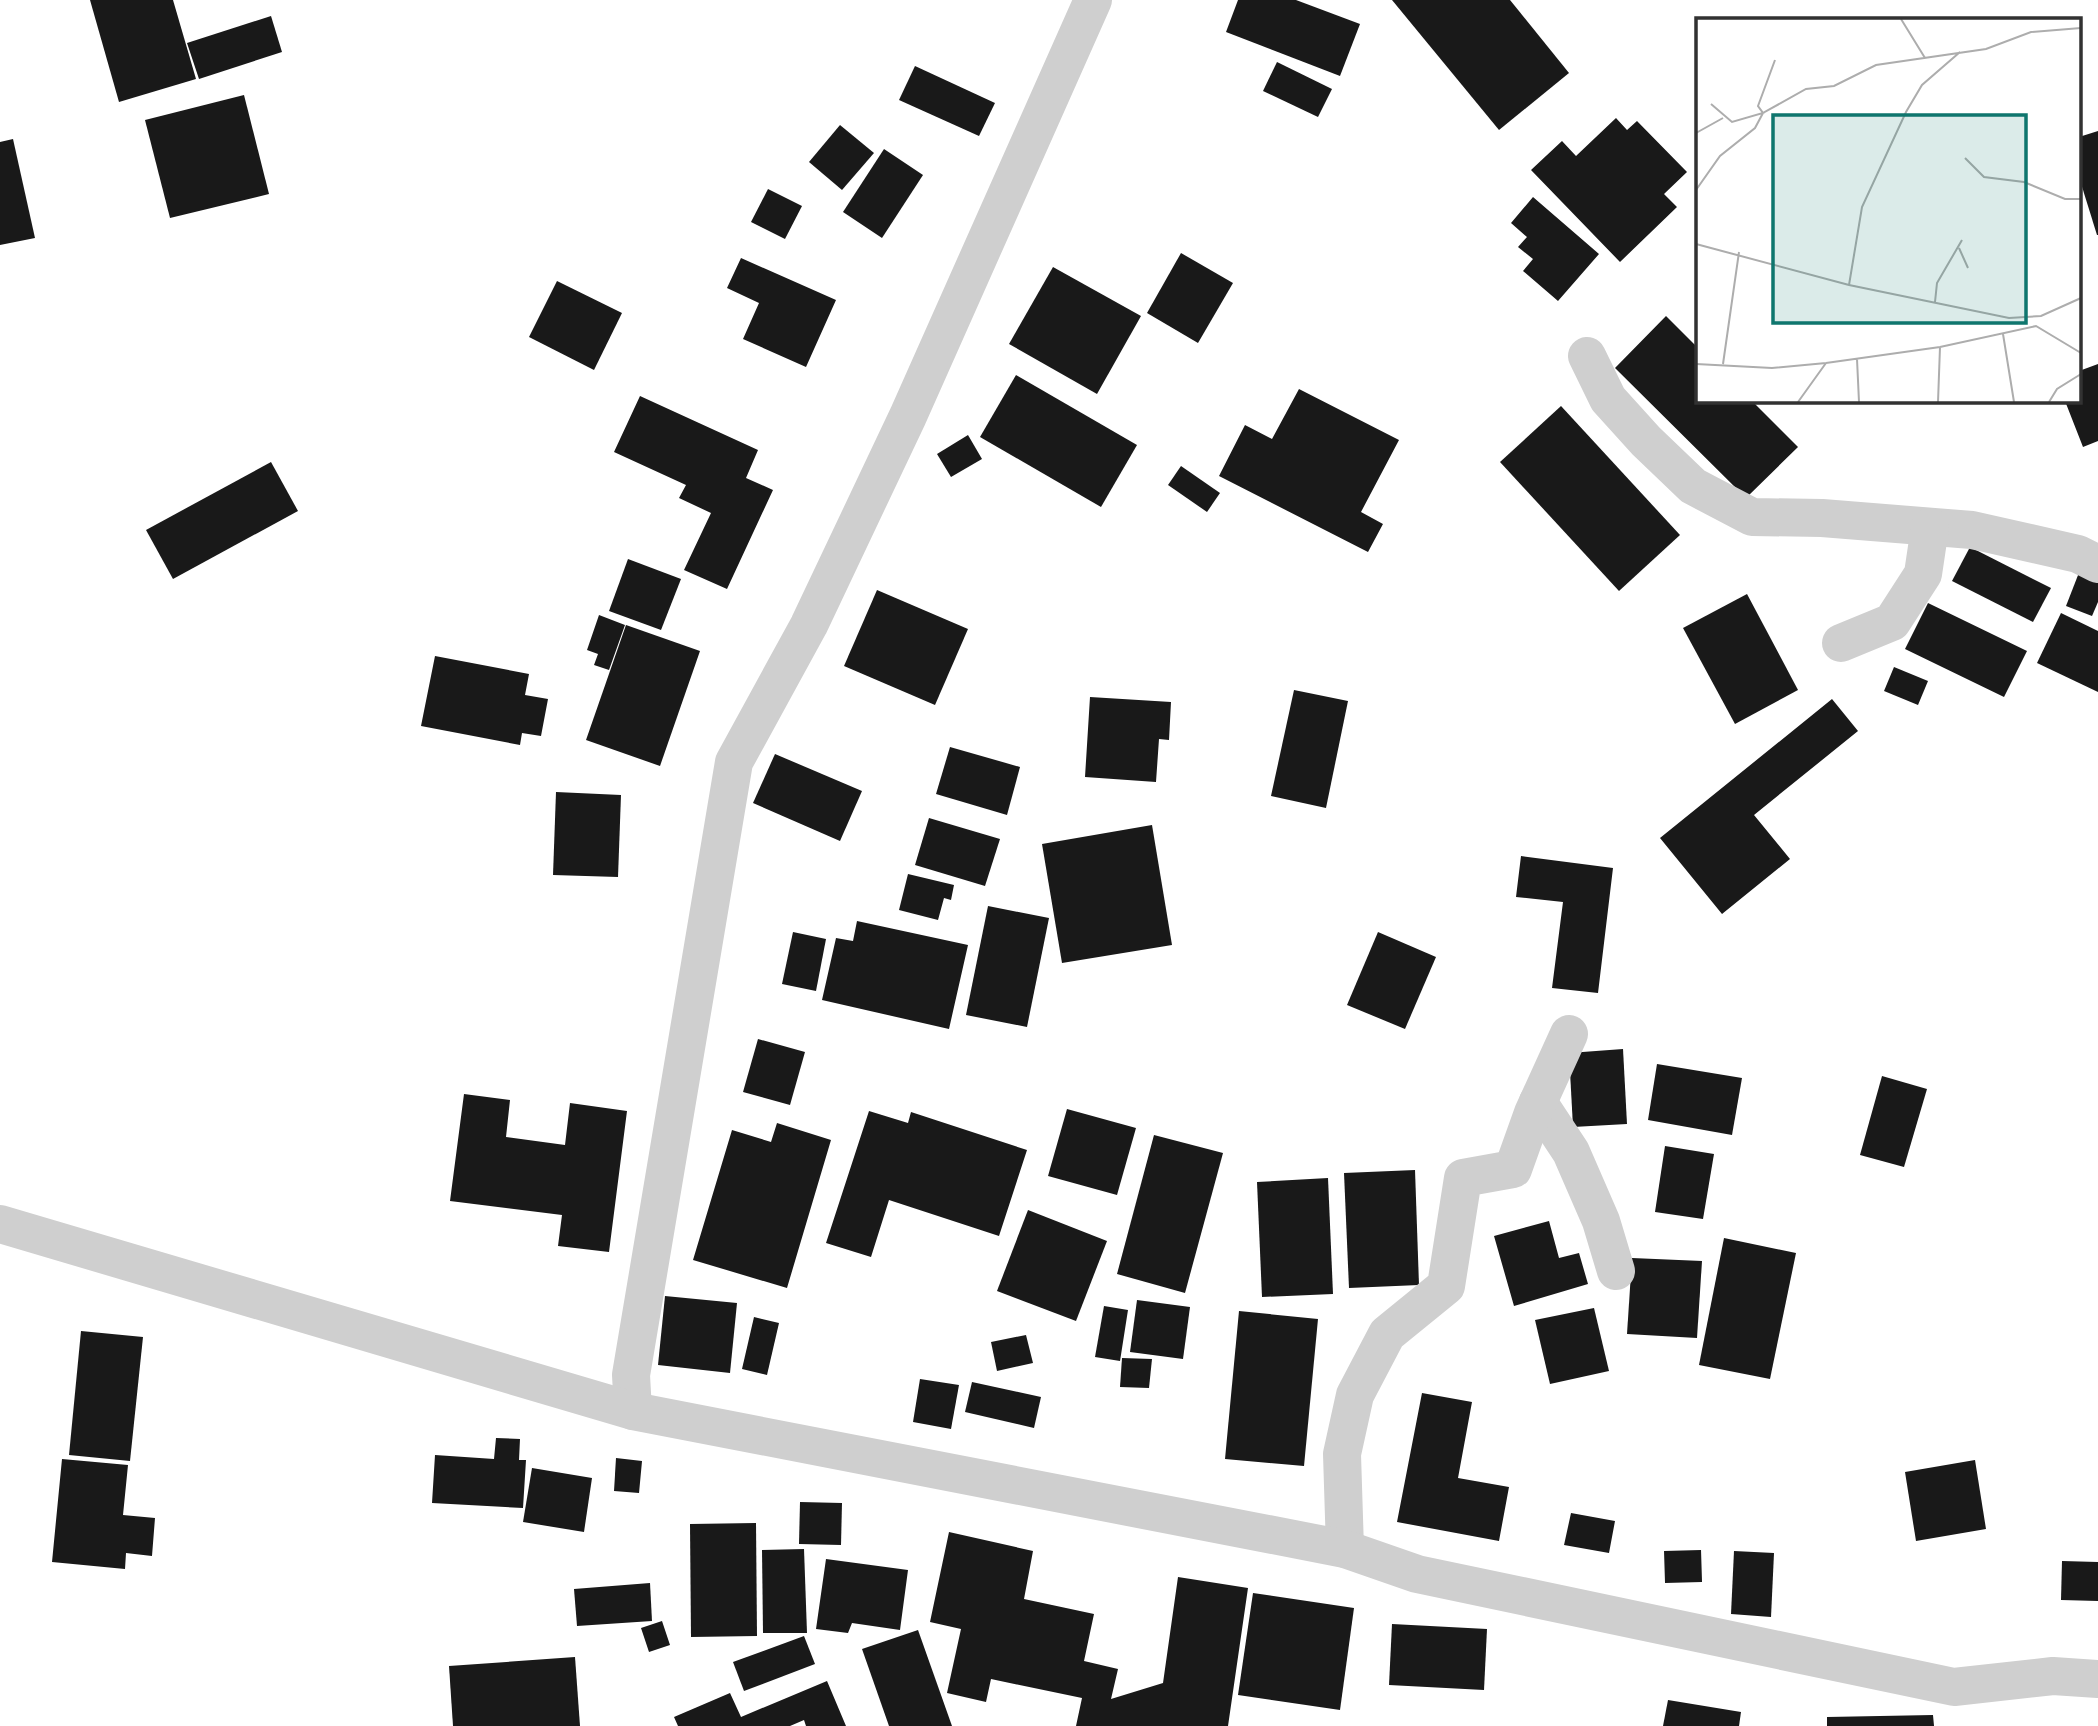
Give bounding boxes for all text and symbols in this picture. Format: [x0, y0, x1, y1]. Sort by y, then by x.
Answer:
inset map [1696, 18, 2080, 402]

